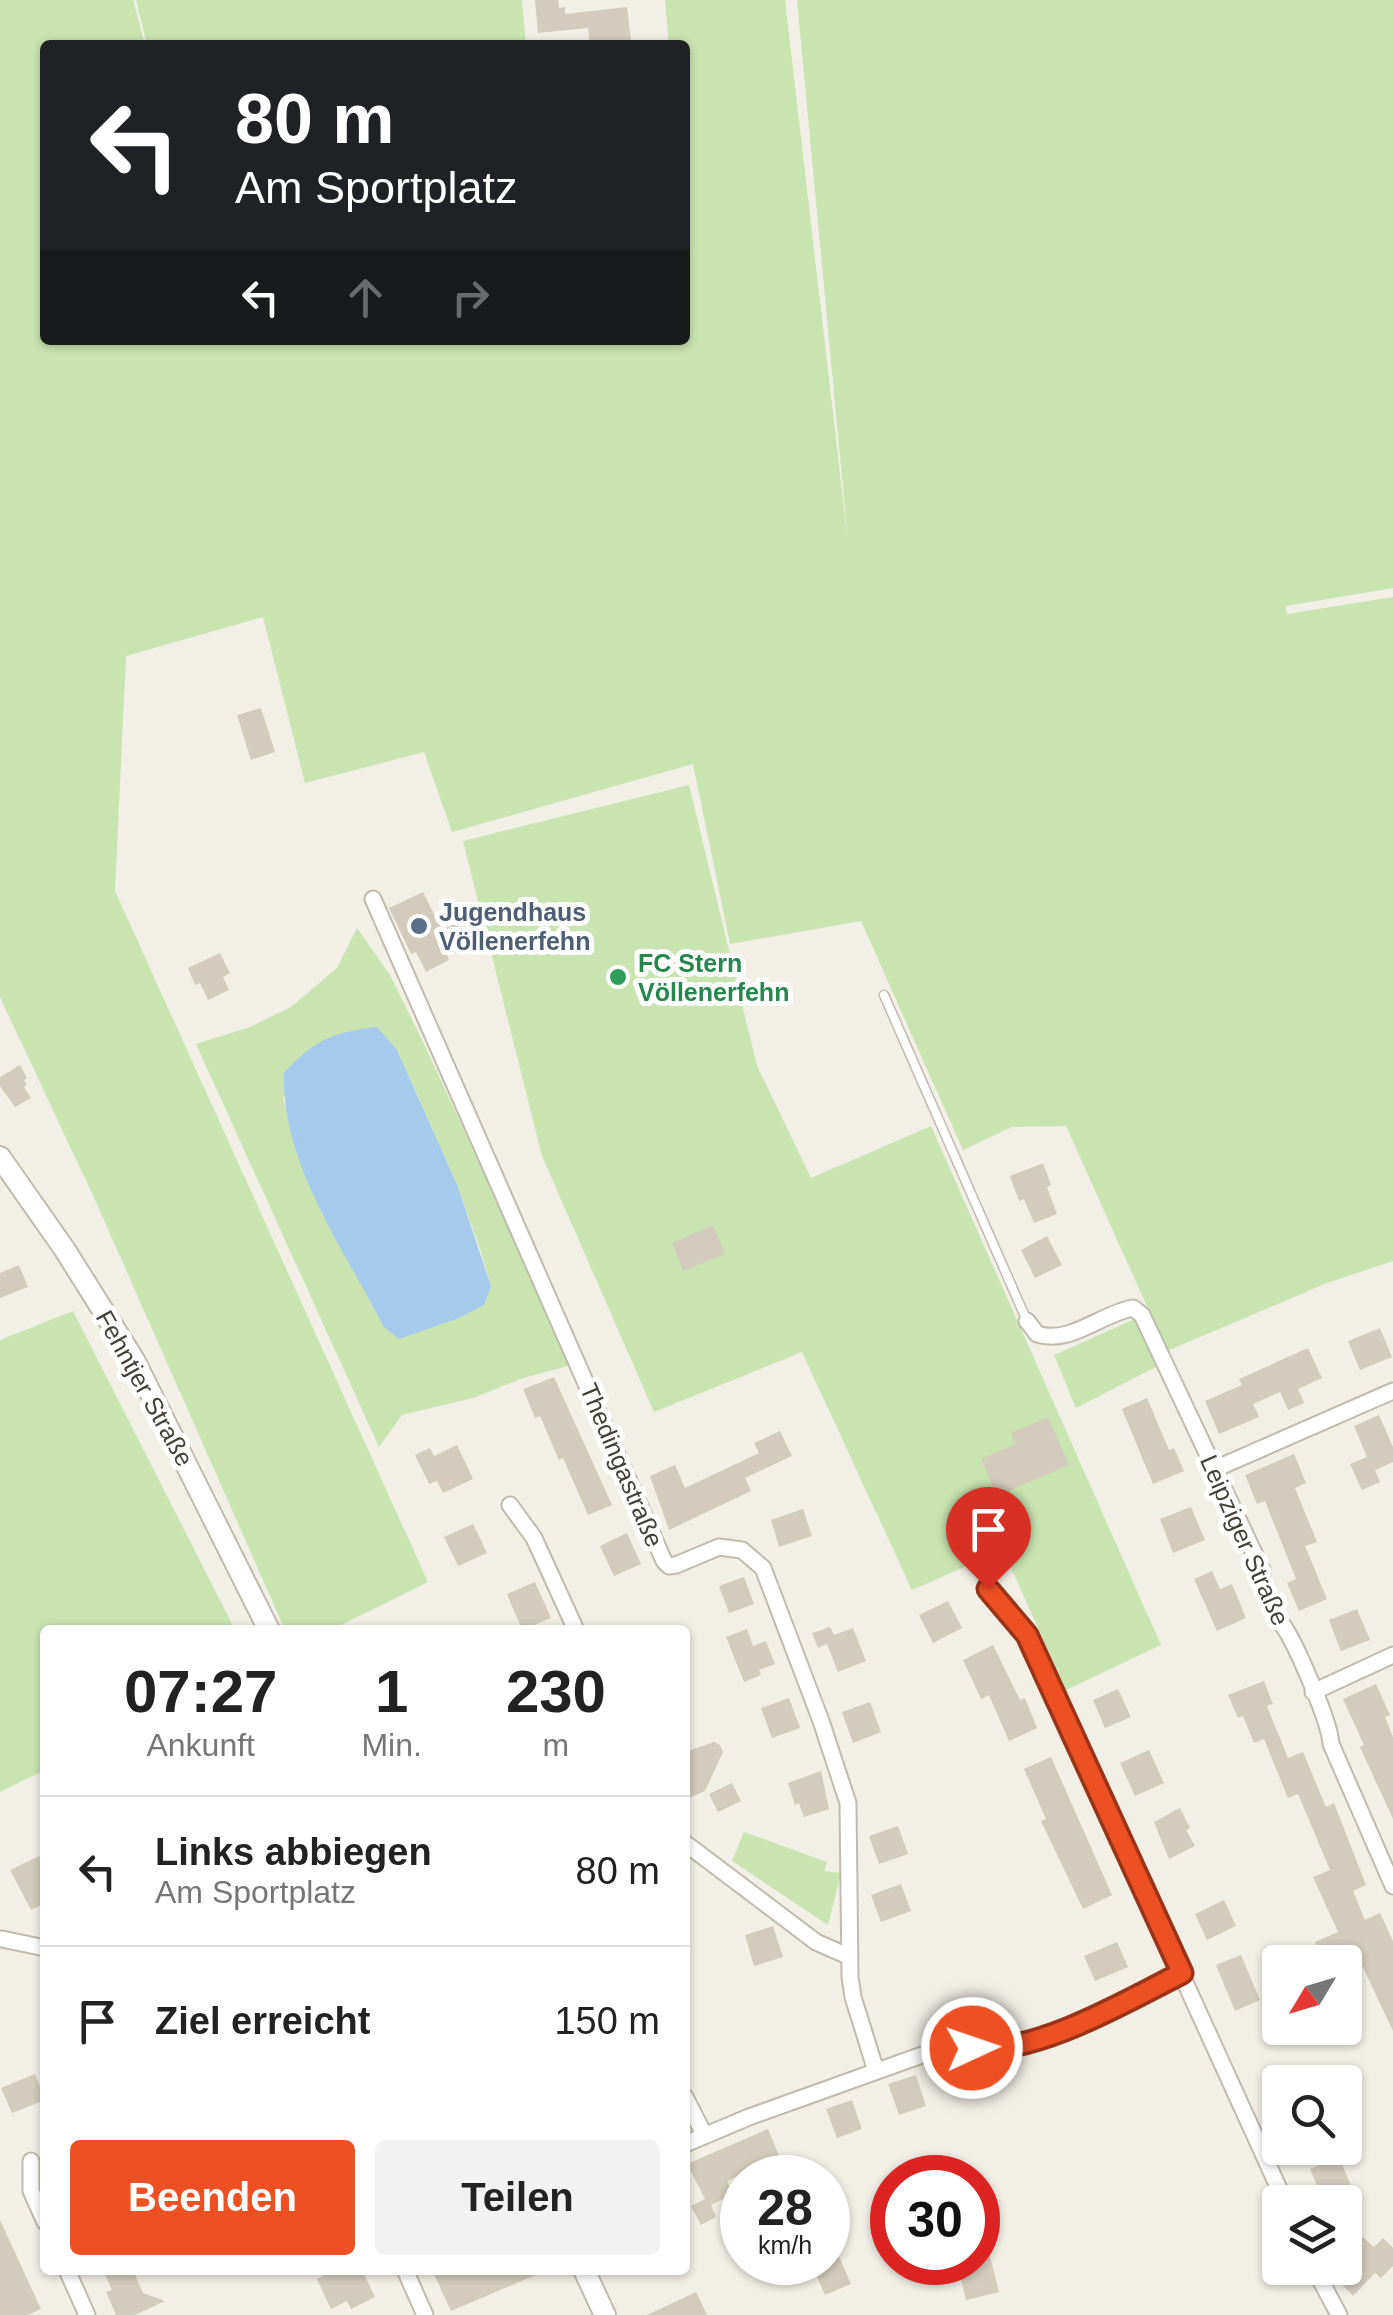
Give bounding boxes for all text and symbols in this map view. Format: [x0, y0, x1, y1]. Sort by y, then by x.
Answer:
icon: left [70, 80, 200, 210]
text: 80 m [235, 80, 395, 158]
text: Am Sportplatz [235, 162, 518, 213]
icon: left [233, 270, 288, 325]
icon: ahead [338, 270, 393, 325]
icon: right [443, 270, 498, 325]
place label: Jugendhaus Völlenerfehn [439, 898, 590, 955]
marker: Jugendhaus Völlenerfehn [408, 915, 430, 937]
place label: FC Stern Völlenerfehn [638, 949, 789, 1006]
marker: FC Stern Völlenerfehn [607, 966, 629, 988]
street label: Fehntjer Straße [91, 1305, 199, 1471]
street label: Thedingastraße [575, 1379, 669, 1551]
street label: Leipziger Straße [1195, 1451, 1295, 1629]
pin [946, 1487, 1031, 1590]
icon: arrive [961, 1502, 1016, 1557]
text: 07:27 [124, 1658, 277, 1725]
text: 1 [375, 1658, 408, 1725]
text: 230 [506, 1658, 606, 1725]
text: Ankunft [146, 1727, 255, 1763]
text: Min. [361, 1727, 422, 1763]
text: m [543, 1727, 569, 1763]
text: Links abbiegen [155, 1831, 432, 1873]
icon: left [70, 1844, 125, 1899]
text: 80 m [576, 1850, 660, 1892]
text: Am Sportplatz [155, 1874, 356, 1910]
north arrow [1262, 1945, 1362, 2045]
map controls [1262, 1945, 1362, 2285]
icon: arrive [70, 1994, 125, 2049]
position arrow [920, 1996, 1024, 2100]
text: Ziel erreicht [155, 2000, 370, 2042]
text: 150 m [554, 2000, 660, 2042]
button: search [1262, 2065, 1362, 2165]
button: Beenden [70, 2140, 355, 2255]
button: Teilen [375, 2140, 660, 2255]
speed limit sign: 30 [870, 2155, 1000, 2285]
text: 28 [757, 2180, 813, 2236]
button: layers [1262, 2185, 1362, 2285]
text: km/h [758, 2231, 812, 2259]

